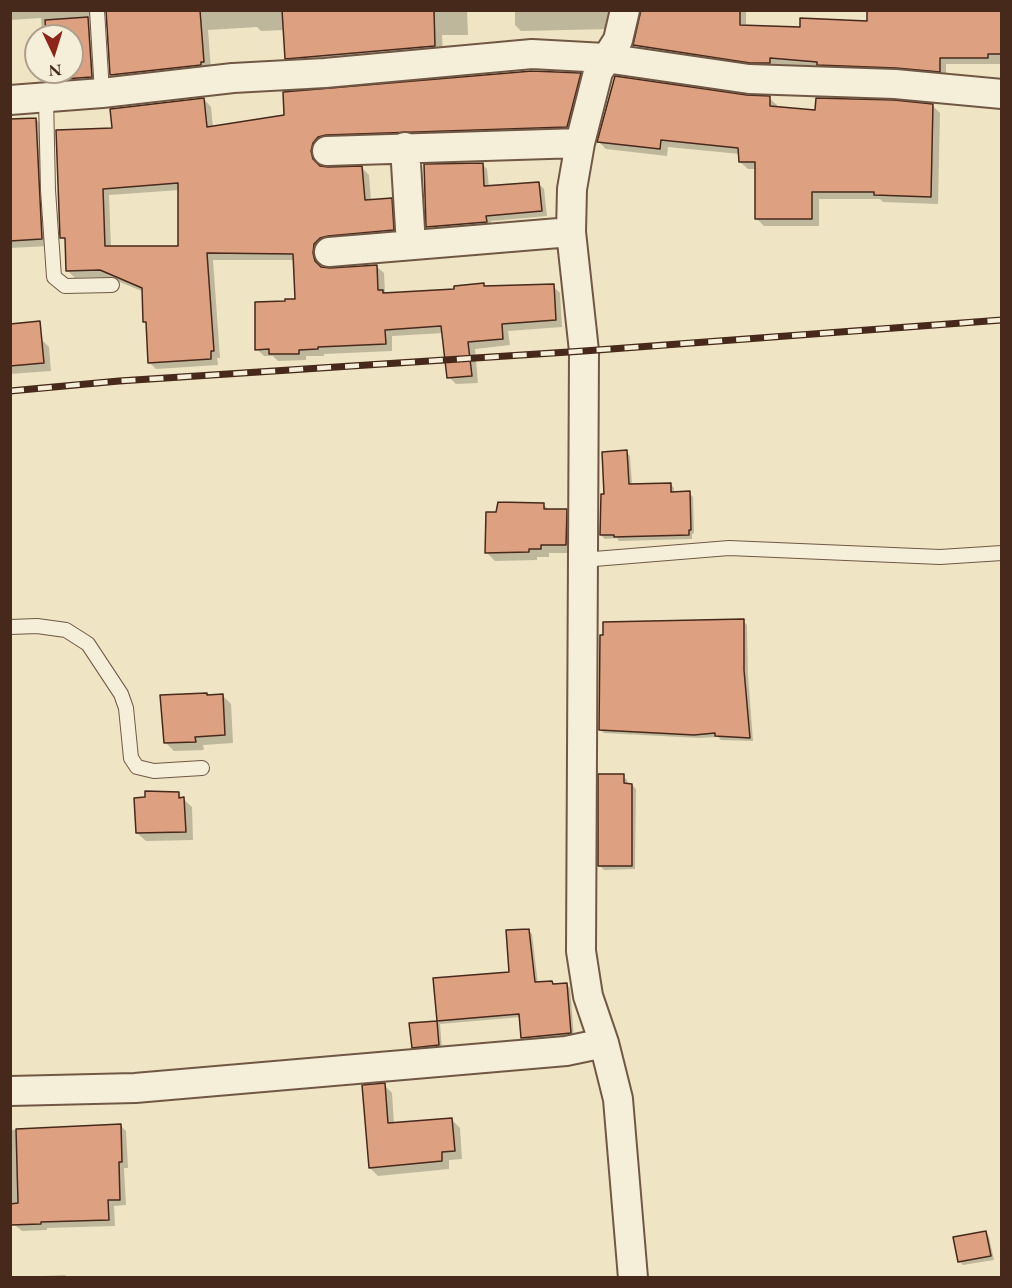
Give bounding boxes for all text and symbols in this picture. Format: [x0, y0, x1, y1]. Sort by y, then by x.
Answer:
north arrow [24, 24, 84, 84]
text: N [48, 60, 62, 81]

